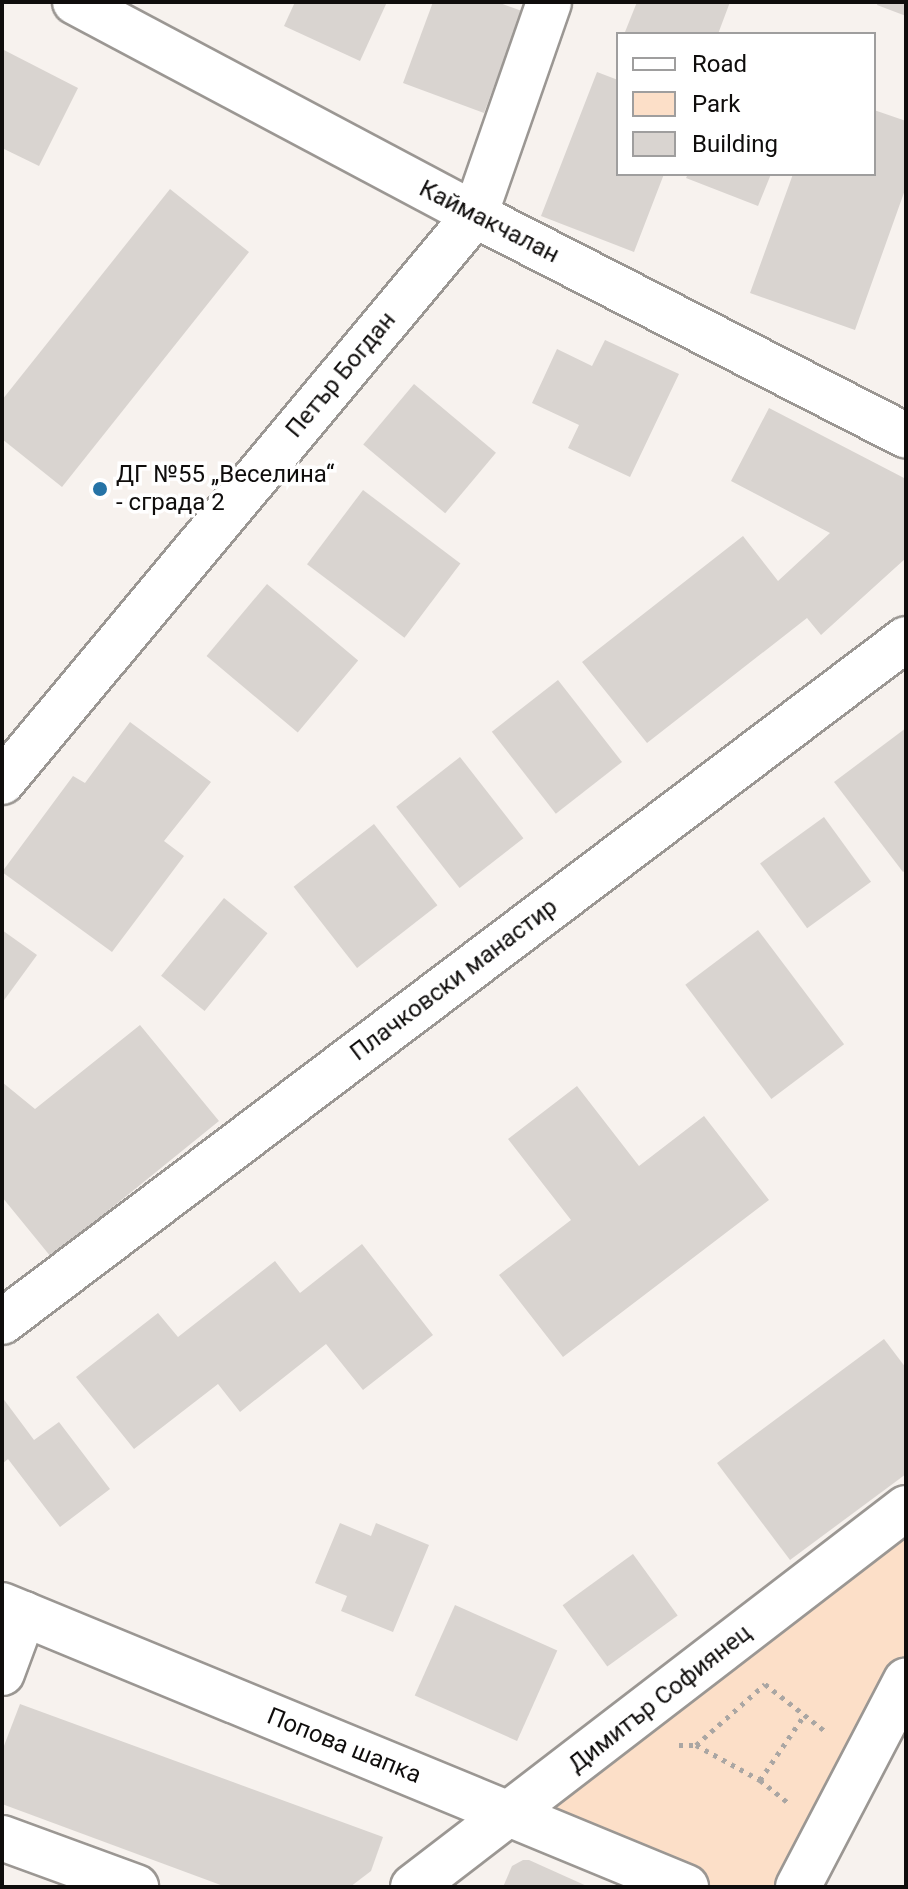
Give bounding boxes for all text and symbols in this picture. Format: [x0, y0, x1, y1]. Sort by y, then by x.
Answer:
legend [616, 32, 876, 176]
text: Road [692, 50, 747, 78]
text: Park [692, 90, 740, 118]
text: Building [692, 130, 778, 158]
street label: Каймакчалан [414, 174, 564, 270]
street label: Петър Богдан [280, 306, 402, 444]
place label: ДГ №55 „Веселина“ - сграда 2 [116, 461, 335, 517]
marker: ДГ №55 „Веселина“ - сграда 2 [91, 480, 109, 498]
street label: Плачковски манастир [345, 893, 563, 1067]
street label: Димитър Софиянец [563, 1619, 757, 1779]
street label: Попова шапка [263, 1702, 425, 1790]

